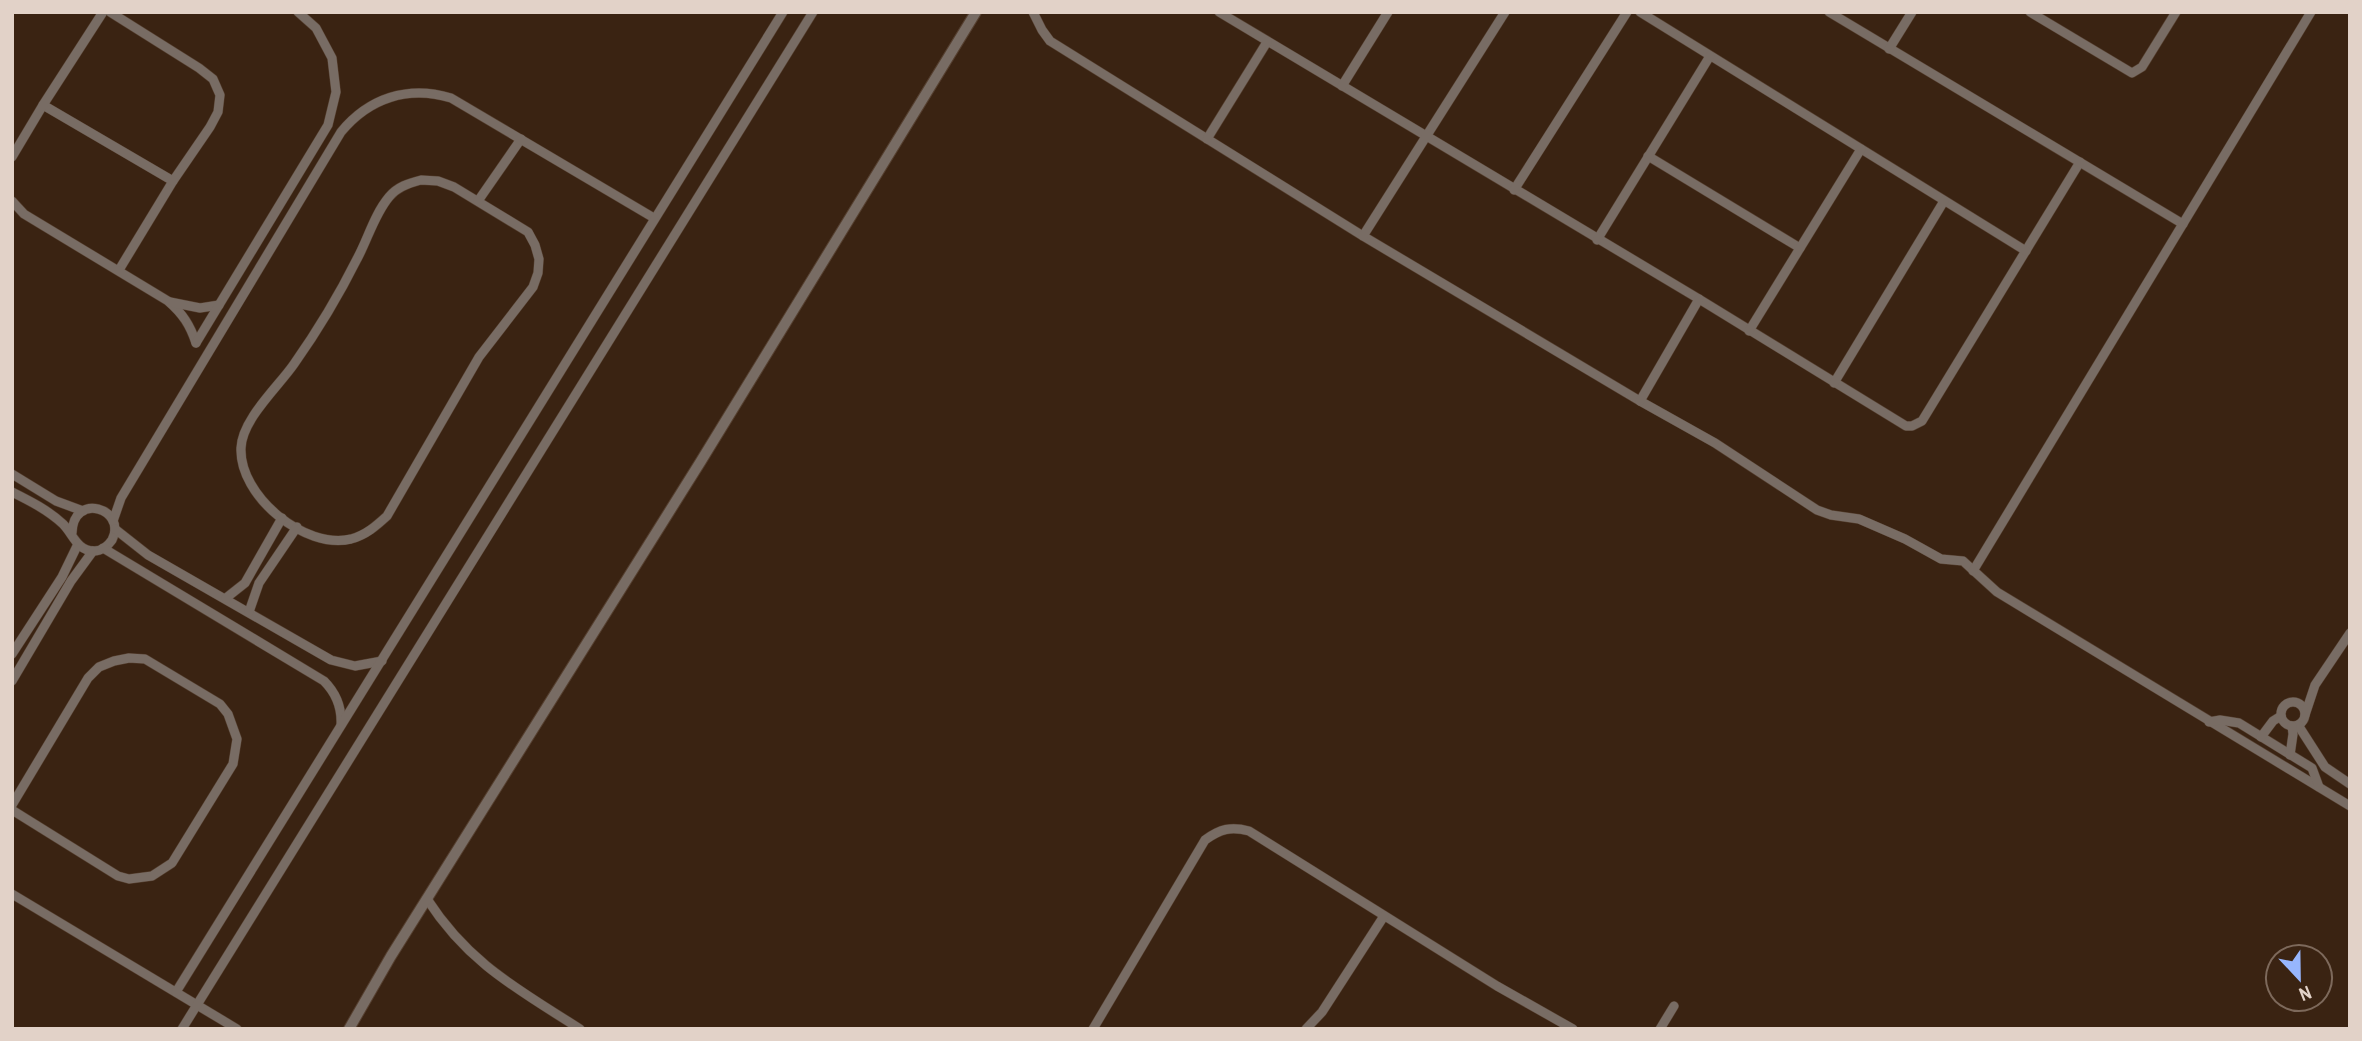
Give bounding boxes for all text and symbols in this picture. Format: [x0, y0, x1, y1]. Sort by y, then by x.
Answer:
north arrow [2264, 943, 2334, 1013]
text: N [2295, 980, 2315, 1008]

